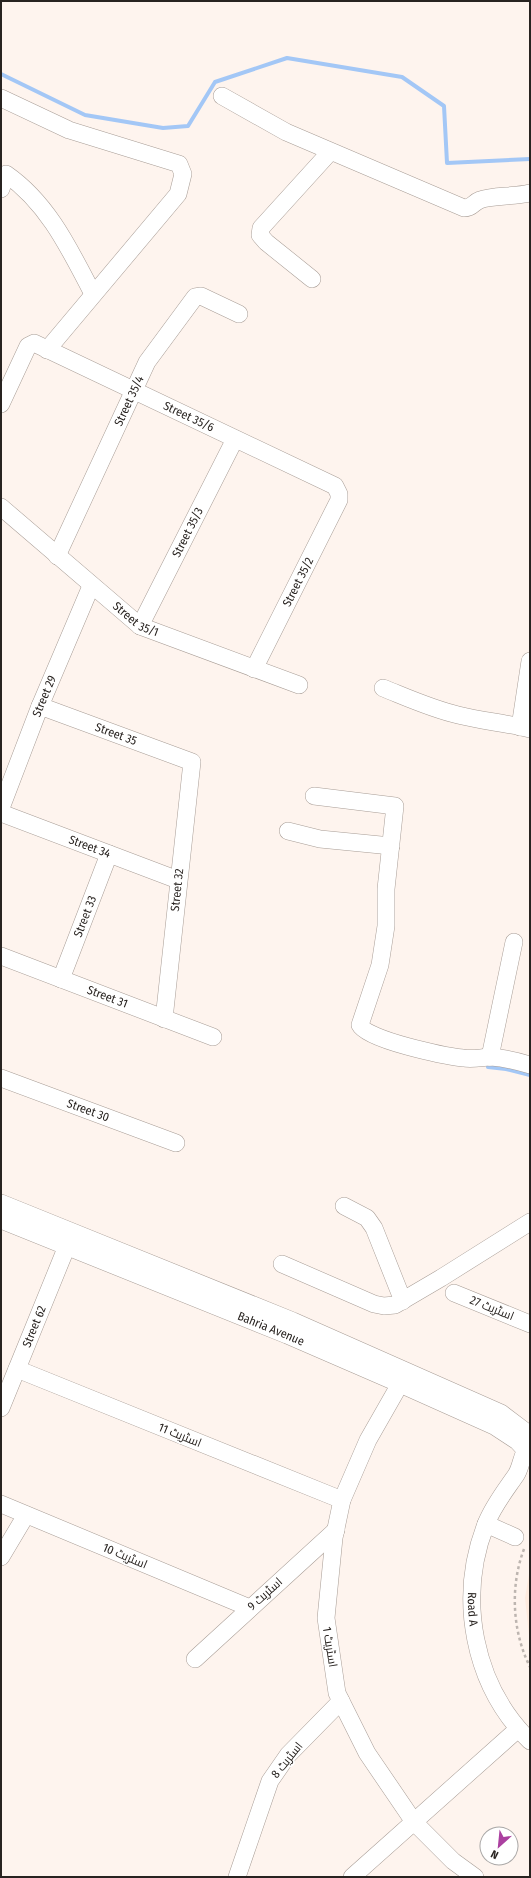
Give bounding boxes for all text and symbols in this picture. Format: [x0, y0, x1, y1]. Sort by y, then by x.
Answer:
street label: Street 35/4 [111, 373, 147, 428]
street label: Street 35/6 [161, 399, 216, 435]
street label: Street 35/3 [169, 505, 206, 560]
street label: Street 35/2 [280, 555, 316, 609]
street label: Street 35/1 [110, 599, 161, 639]
street label: Street 29 [30, 673, 59, 719]
street label: Street 35 [93, 720, 139, 748]
street label: Street 34 [67, 832, 113, 861]
street label: Street 32 [168, 868, 186, 912]
street label: Street 33 [71, 894, 99, 939]
street label: Street 31 [85, 983, 130, 1011]
street label: Street 30 [65, 1096, 111, 1125]
street label: اسٹریٹ 27 [468, 1293, 516, 1323]
street label: Street 62 [20, 1304, 49, 1349]
street label: Bahria Avenue [236, 1309, 307, 1349]
street label: اسٹریٹ 11 [156, 1420, 204, 1450]
street label: اسٹریٹ 10 [101, 1540, 149, 1572]
street label: اسٹریٹ 9 [245, 1575, 285, 1613]
street label: Road A [465, 1592, 481, 1628]
street label: اسٹریٹ 1 [320, 1626, 340, 1668]
street label: اسٹریٹ 8 [268, 1739, 306, 1781]
north arrow [479, 1826, 519, 1866]
text: N [489, 1847, 501, 1862]

